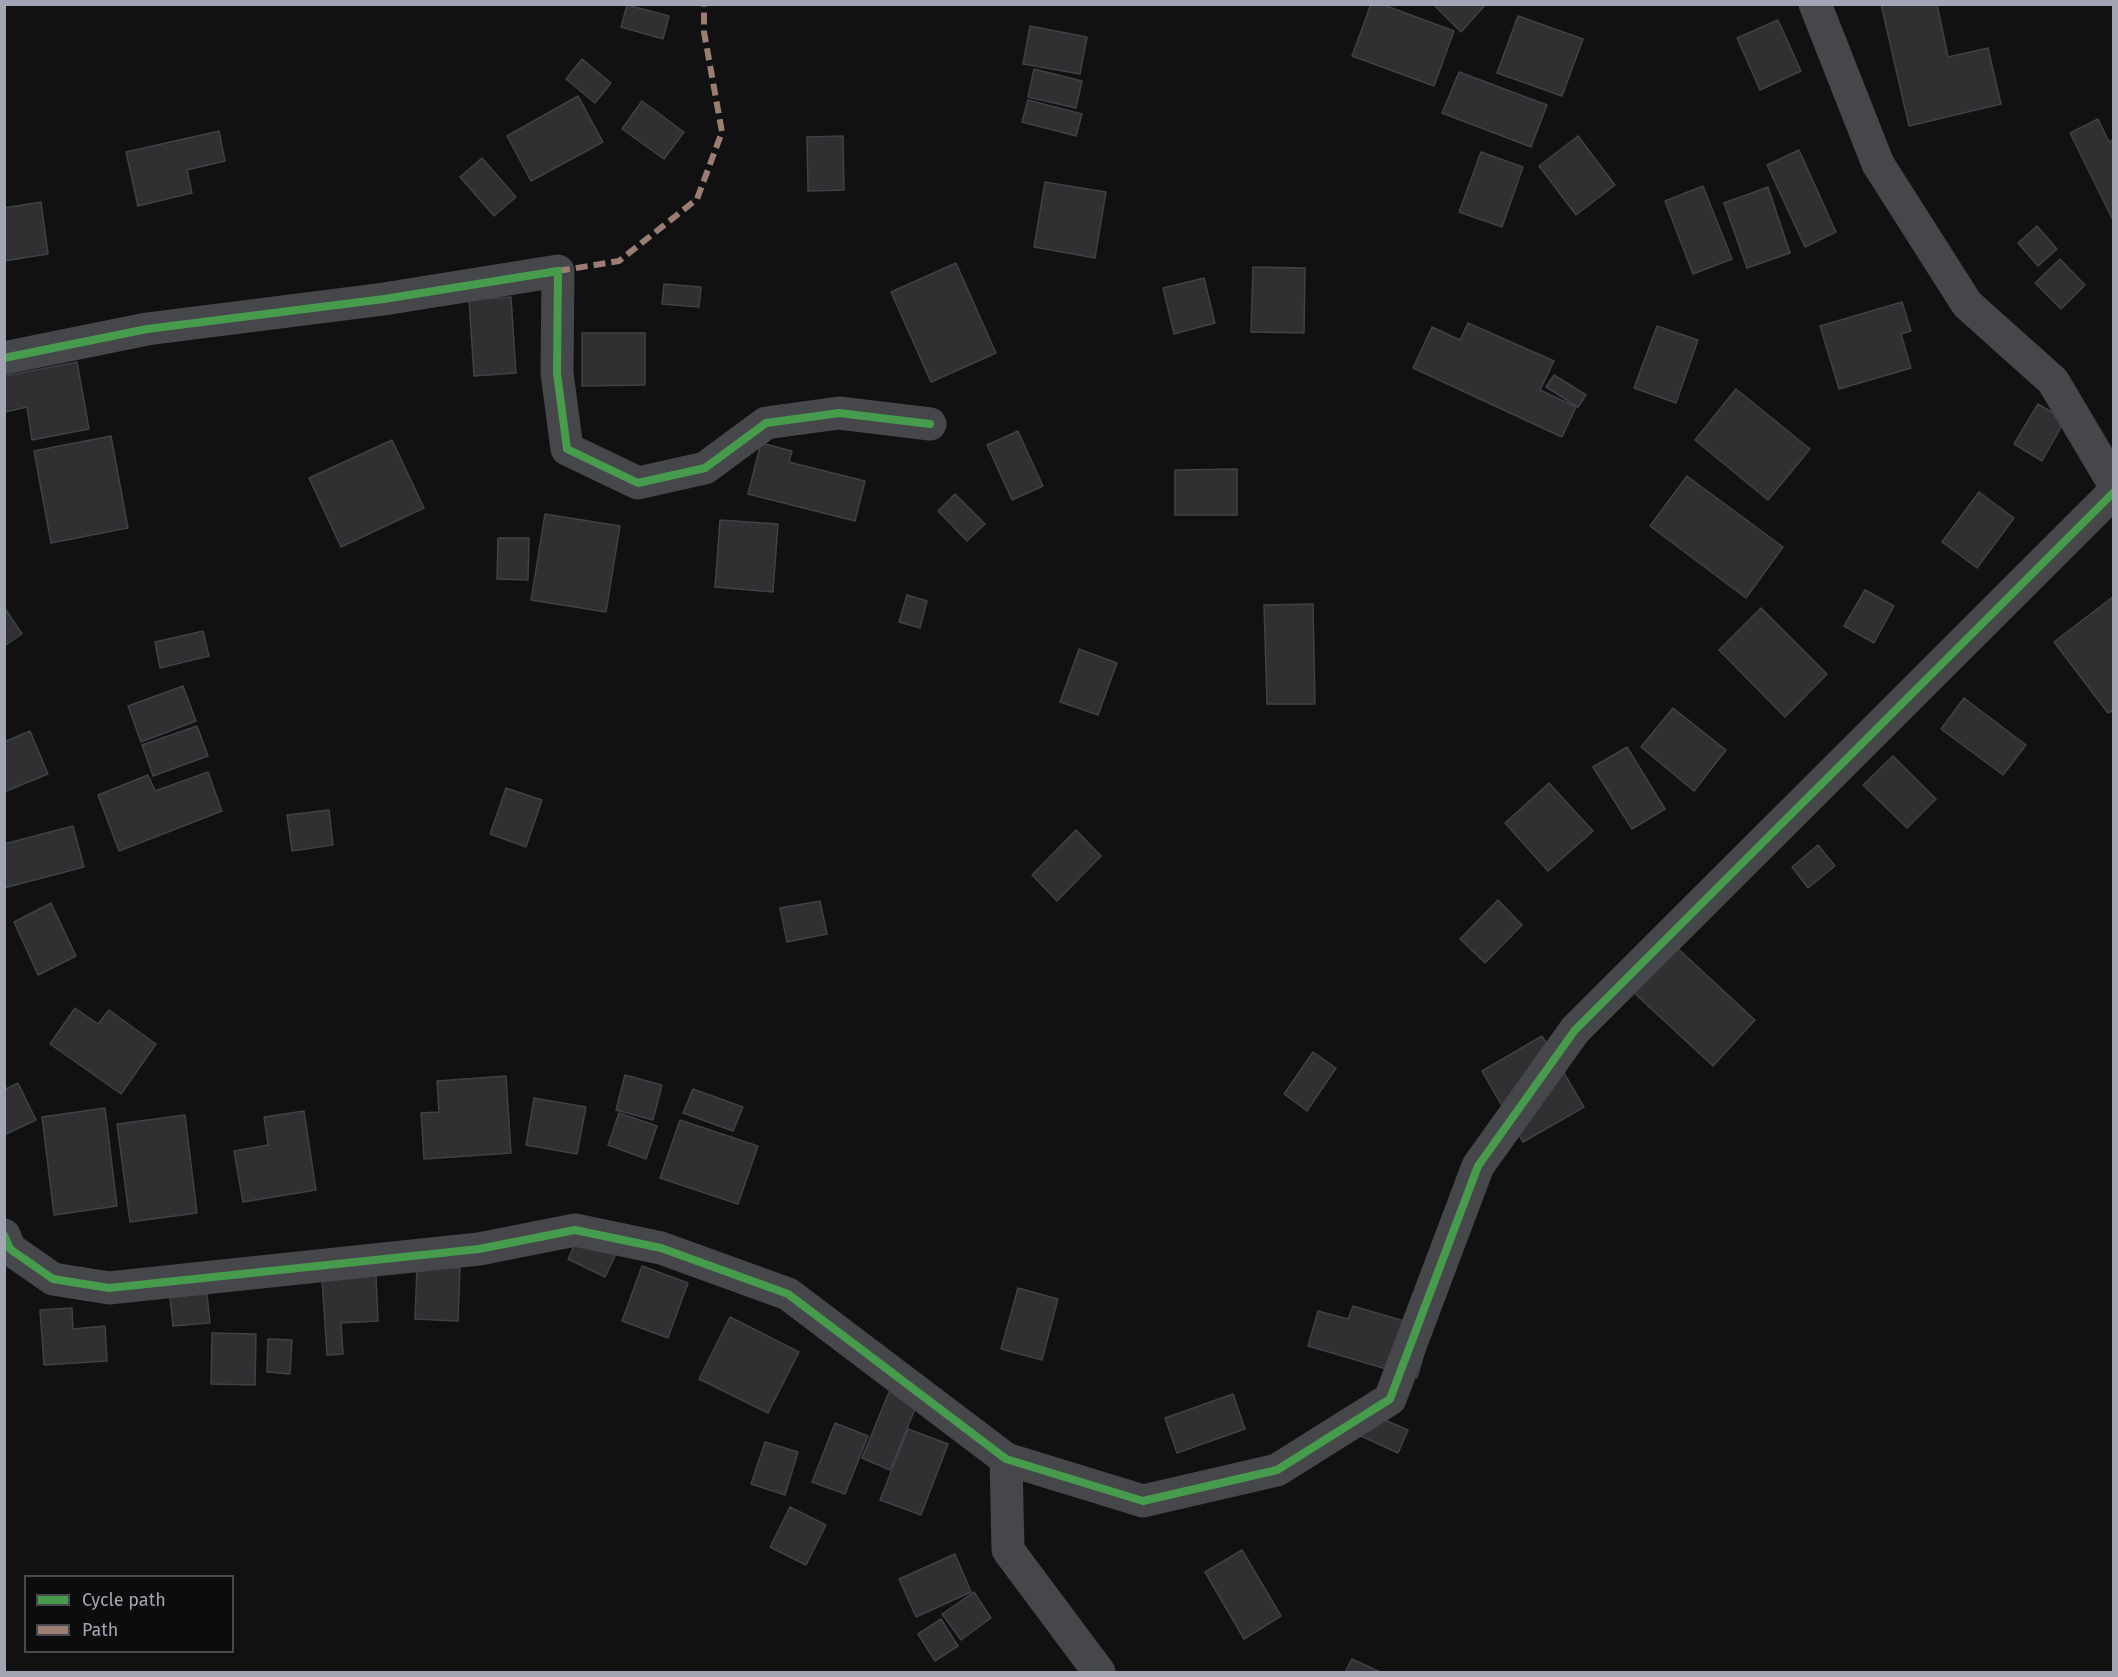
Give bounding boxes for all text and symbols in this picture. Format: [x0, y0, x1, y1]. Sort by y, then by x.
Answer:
legend [24, 1575, 234, 1653]
text: Cycle path [82, 1589, 166, 1611]
text: Path [82, 1619, 118, 1641]

